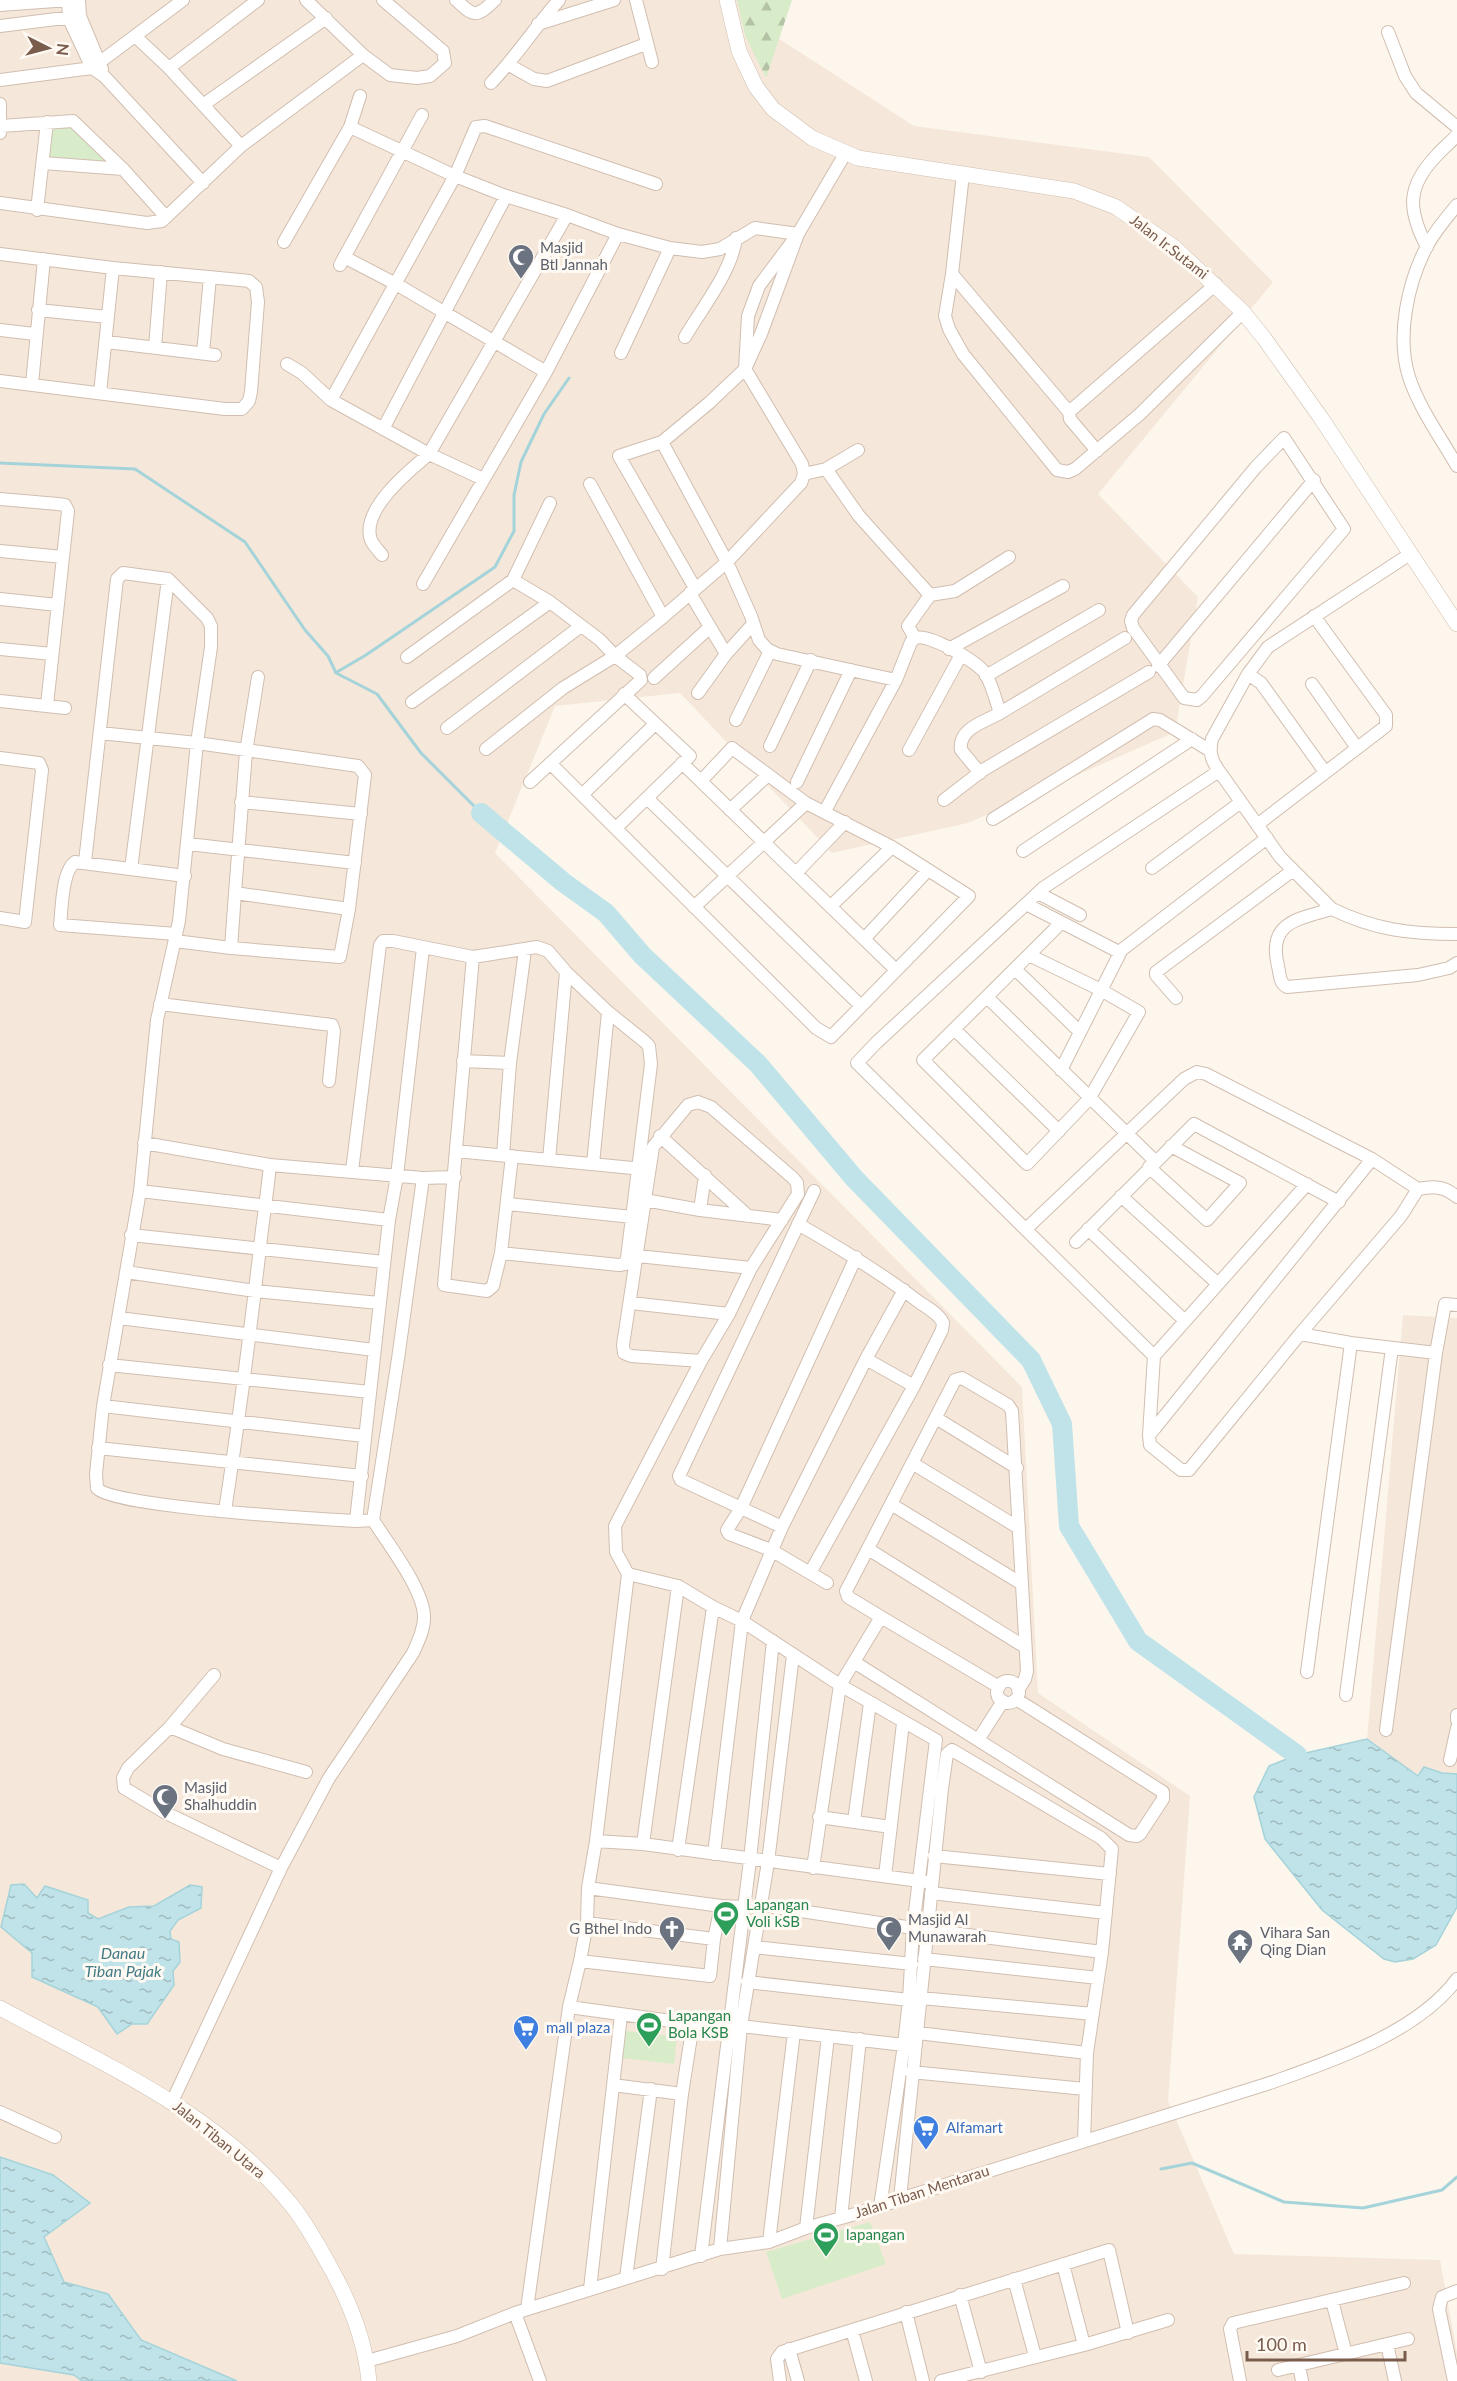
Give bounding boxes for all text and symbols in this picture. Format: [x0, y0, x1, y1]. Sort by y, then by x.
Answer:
north arrow [18, 18, 78, 78]
text: N [53, 42, 74, 57]
street label: Jalan Ir.Sutami [1127, 210, 1212, 282]
place label: Masjid Btl Jannah [540, 238, 608, 273]
mosque icon: Masjid Btl Jannah [506, 242, 536, 280]
place label: Masjid Shalhuddin [184, 1778, 257, 1813]
mosque icon: Masjid Shalhuddin [150, 1782, 180, 1820]
place label: Lapangan Voli kSB [746, 1895, 809, 1930]
sports icon: Lapangan Voli kSB [711, 1899, 741, 1937]
place label: Masjid Al Munawarah [908, 1910, 986, 1945]
church icon: G Bthel Indo [657, 1914, 687, 1952]
mosque icon: Masjid Al Munawarah [874, 1914, 904, 1952]
place label: G Bthel Indo [569, 1919, 652, 1937]
place label: Vihara San Qing Dian [1260, 1923, 1330, 1958]
temple icon: Vihara San Qing Dian [1225, 1927, 1255, 1965]
water label: Danau Tiban Pajak [84, 1943, 162, 1980]
place label: Lapangan Bola KSB [668, 2006, 731, 2041]
sports icon: Lapangan Bola KSB [634, 2010, 664, 2048]
supermarket icon: mall plaza [511, 2013, 541, 2051]
place label: mall plaza [546, 2018, 610, 2036]
street label: Jalan Tiban Utara [170, 2097, 269, 2182]
supermarket icon: Alfamart [911, 2113, 941, 2151]
place label: Alfamart [946, 2118, 1004, 2136]
street label: Jalan Tiban Mentarau [852, 2161, 991, 2221]
sports icon: lapangan [811, 2220, 841, 2258]
place label: lapangan [846, 2225, 905, 2243]
scale bar [1247, 2324, 1404, 2362]
text: 100 m [1256, 2333, 1307, 2355]

